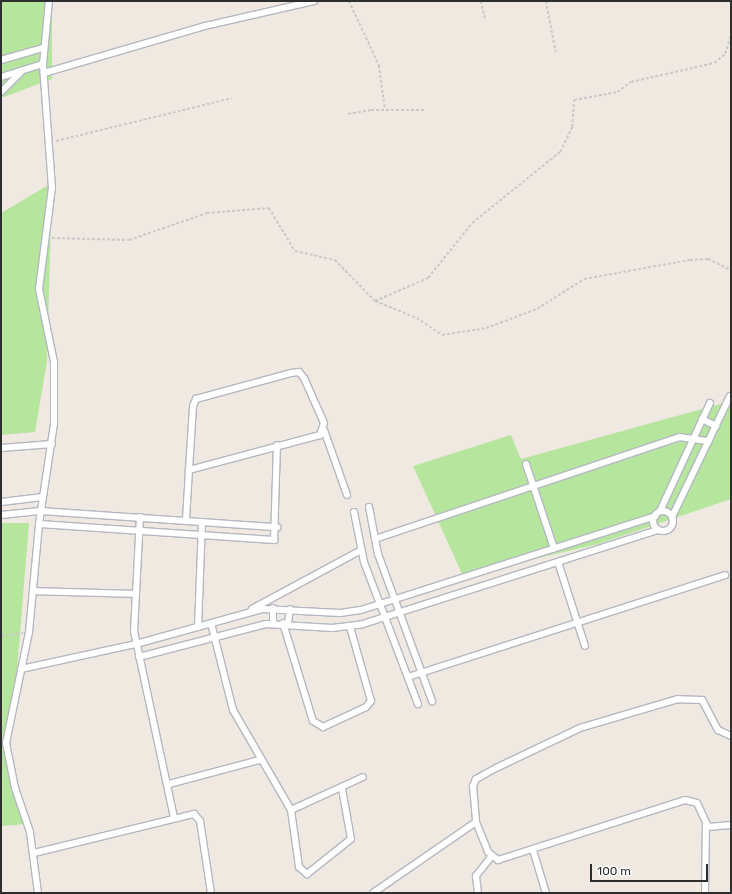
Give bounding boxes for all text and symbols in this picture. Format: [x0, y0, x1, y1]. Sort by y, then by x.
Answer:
scale bar [592, 856, 710, 882]
text: 100 m [597, 864, 631, 878]

